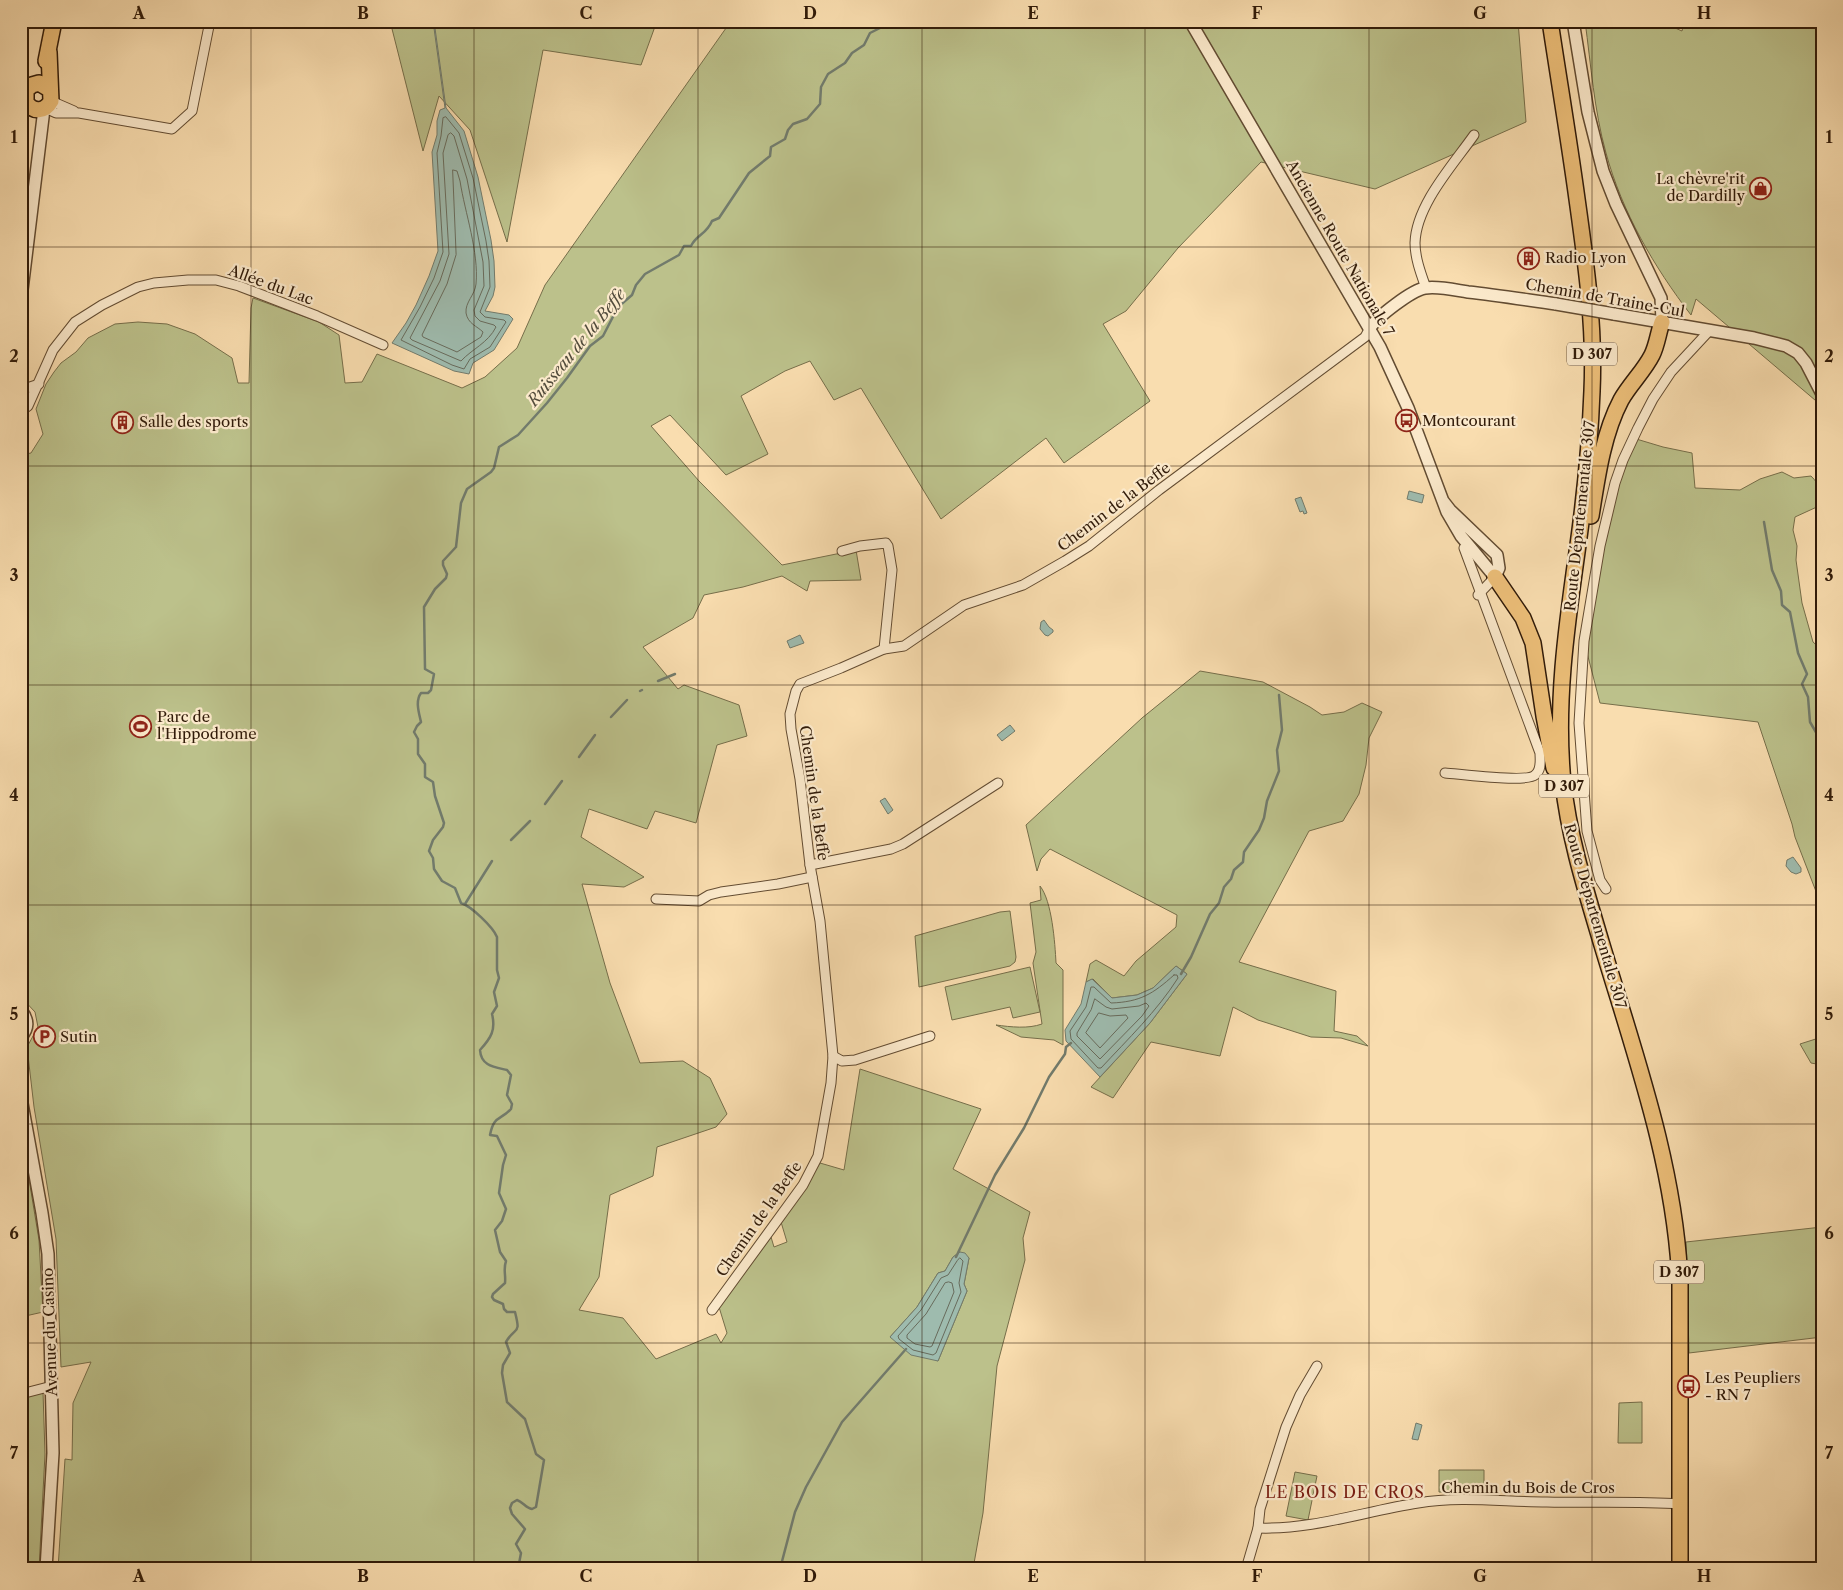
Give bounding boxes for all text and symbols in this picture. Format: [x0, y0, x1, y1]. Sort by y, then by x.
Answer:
text: A [132, 3, 146, 23]
text: B [357, 3, 369, 23]
text: C [580, 3, 592, 23]
text: D [803, 3, 817, 23]
text: E [1027, 3, 1039, 23]
text: F [1252, 3, 1263, 23]
text: G [1473, 3, 1487, 23]
text: H [1697, 3, 1711, 23]
text: 1 [10, 127, 18, 147]
text: 1 [1825, 127, 1833, 147]
street label: Ancienne Route Nationale 7 [1282, 156, 1399, 340]
place label: La chèvre'rit de Dardilly [1656, 169, 1746, 205]
shop icon: La chèvre'rit de Dardilly [1749, 176, 1773, 200]
building icon: Radio Lyon [1517, 246, 1541, 270]
place label: Radio Lyon [1545, 248, 1627, 267]
street label: Allée du Lac [225, 260, 316, 309]
street label: Chemin de Traine-Cul [1524, 274, 1687, 321]
water label: Ruisseau de la Beffe [521, 283, 630, 411]
road number: D 307 [1567, 342, 1617, 366]
text: 2 [9, 346, 19, 366]
text: 2 [1824, 346, 1834, 366]
bus stop icon: Montcourant [1394, 409, 1418, 433]
building icon: Salle des sports [111, 410, 135, 434]
place label: Montcourant [1422, 411, 1517, 430]
place label: Salle des sports [139, 412, 248, 431]
street label: Route Départementale 307 [1560, 419, 1599, 612]
street label: Chemin de la Beffe [1054, 458, 1174, 555]
text: 3 [9, 565, 19, 585]
text: 3 [1824, 565, 1834, 585]
place label: Parc de l'Hippodrome [157, 707, 257, 743]
sports icon: Parc de l'Hippodrome [129, 714, 153, 738]
street label: Chemin de la Beffe [796, 724, 833, 862]
road number: D 307 [1539, 774, 1589, 798]
text: 4 [9, 785, 19, 805]
text: 4 [1824, 785, 1834, 805]
street label: Route Départementale 307 [1560, 821, 1631, 1011]
text: 5 [10, 1004, 19, 1024]
text: 5 [1825, 1004, 1834, 1024]
parking icon: Sutin [32, 1025, 56, 1049]
place label: Sutin [60, 1027, 98, 1046]
street label: Chemin de la Beffe [712, 1157, 805, 1280]
text: 6 [9, 1223, 19, 1243]
text: 6 [1824, 1223, 1834, 1243]
road number: D 307 [1654, 1260, 1704, 1284]
street label: Avenue du Casino [38, 1267, 61, 1398]
place label: Les Peupliers - RN 7 [1705, 1368, 1800, 1404]
bus stop icon: Les Peupliers - RN 7 [1677, 1375, 1701, 1399]
text: 7 [10, 1443, 19, 1463]
text: 7 [1825, 1443, 1834, 1463]
street label: Chemin du Bois de Cros [1441, 1478, 1615, 1497]
district label: LE BOIS DE CROS [1265, 1482, 1425, 1502]
text: A [132, 1566, 146, 1586]
text: B [357, 1566, 369, 1586]
text: C [580, 1566, 592, 1586]
text: D [803, 1566, 817, 1586]
text: E [1027, 1566, 1039, 1586]
text: F [1252, 1566, 1263, 1586]
text: G [1473, 1566, 1487, 1586]
text: H [1697, 1566, 1711, 1586]

